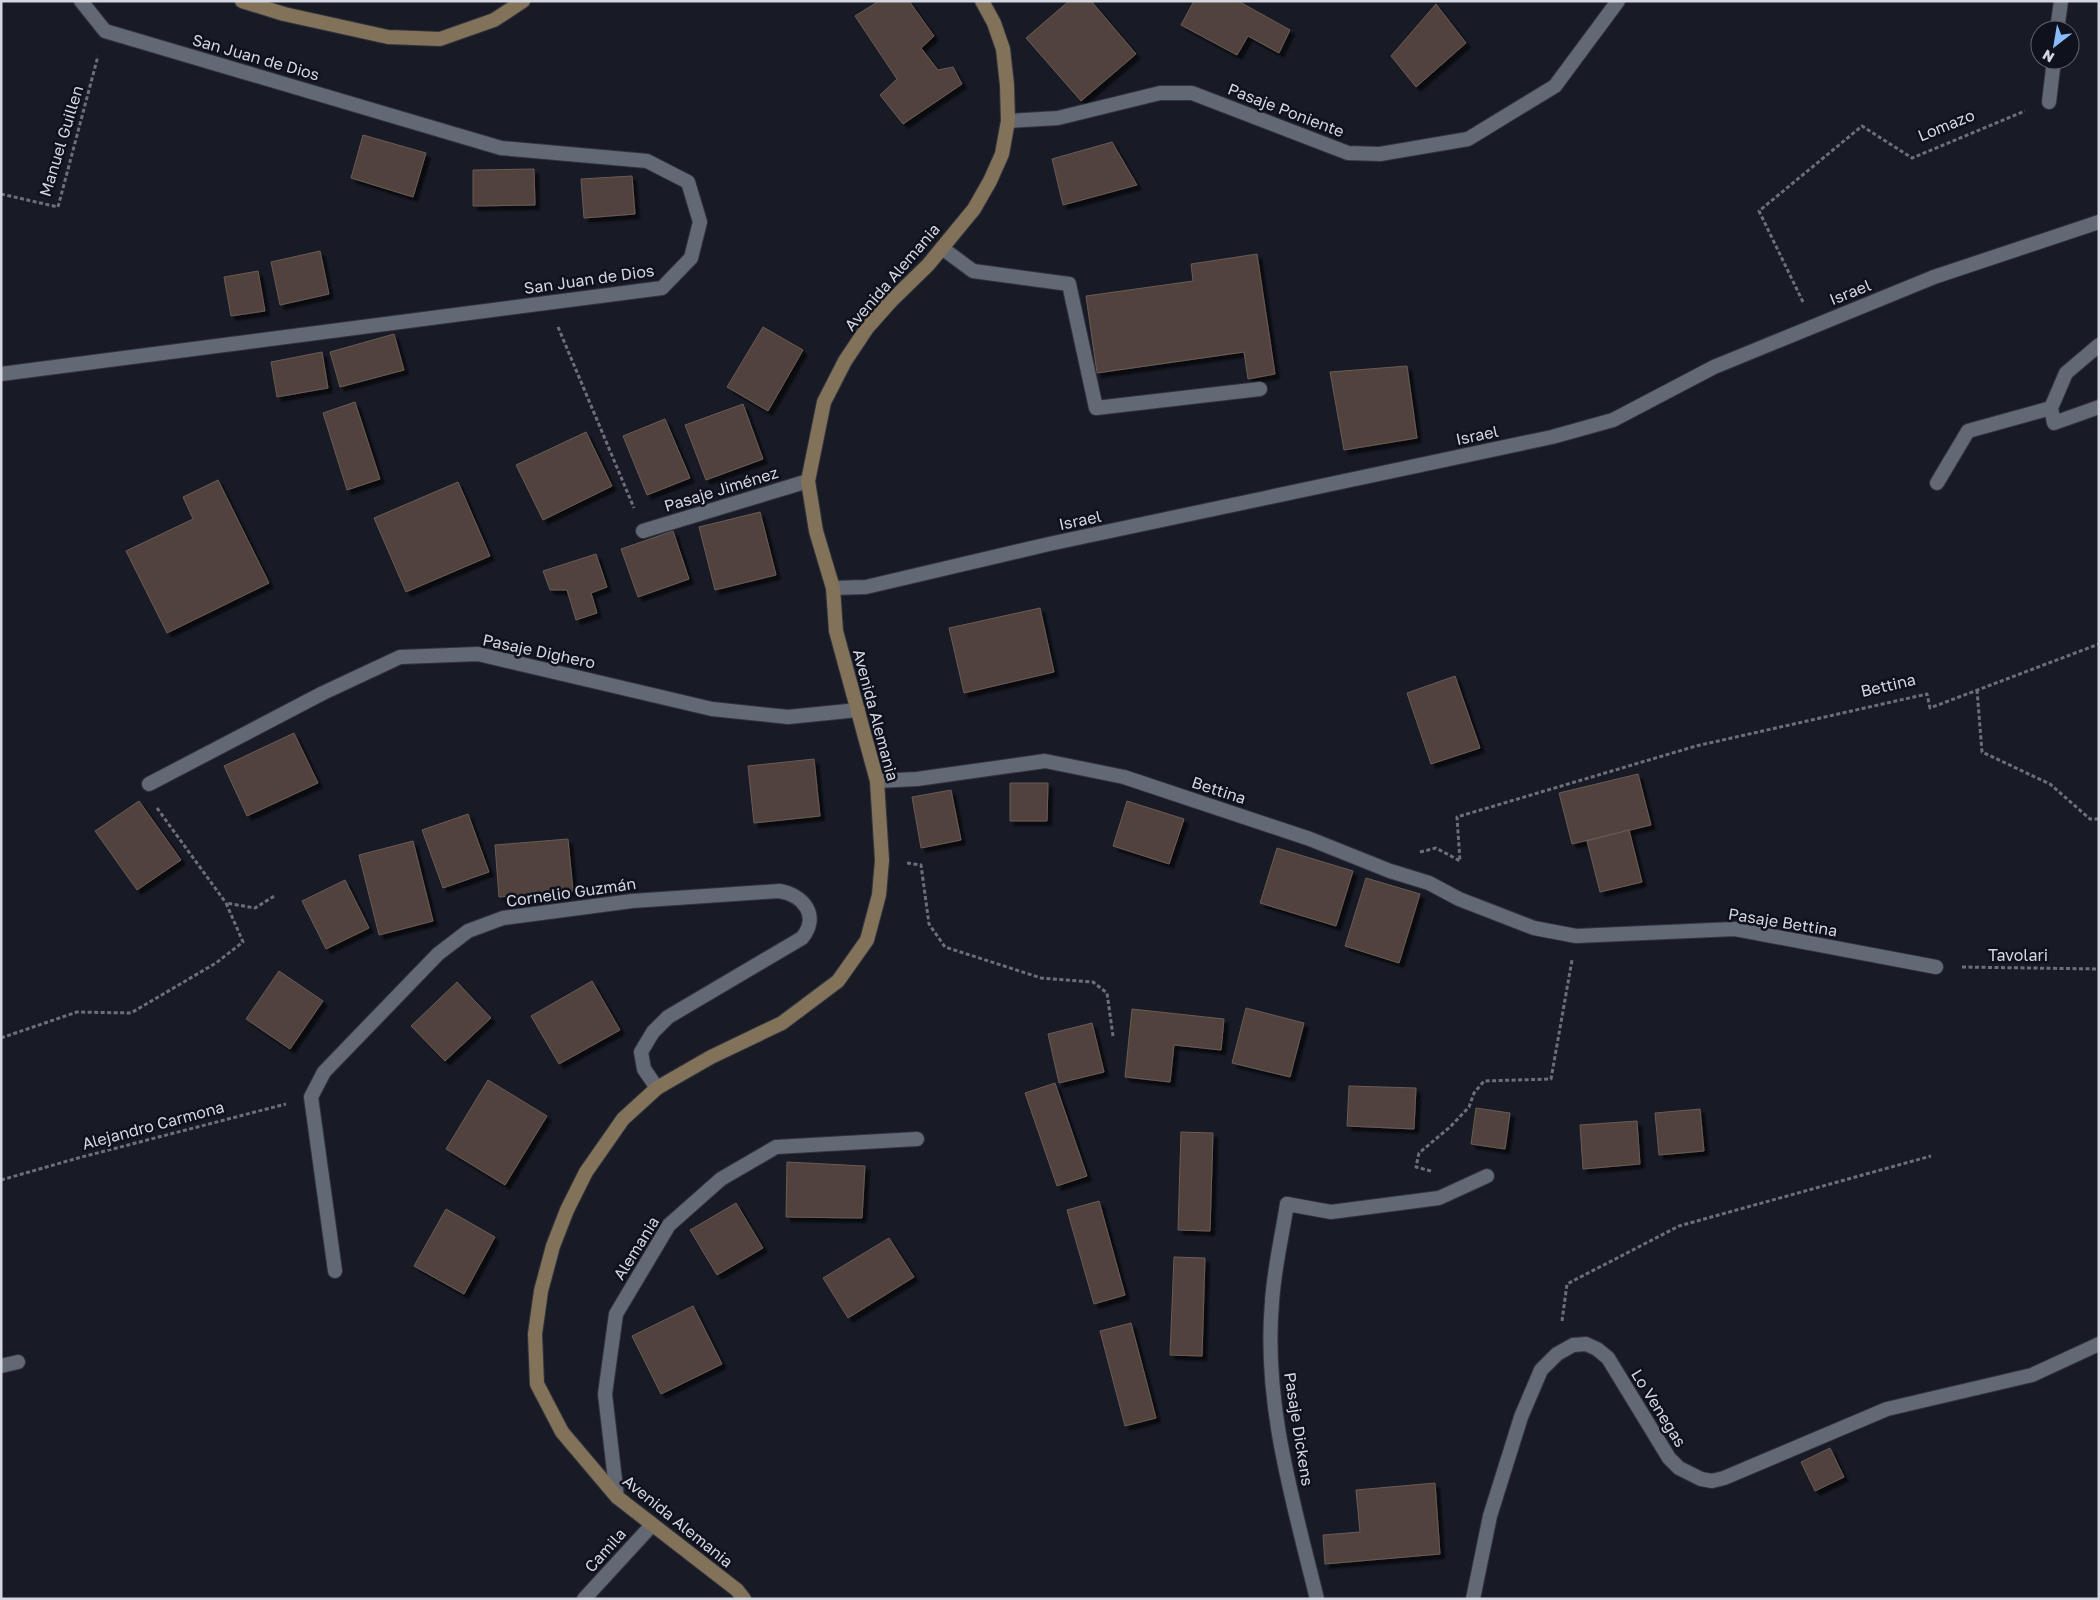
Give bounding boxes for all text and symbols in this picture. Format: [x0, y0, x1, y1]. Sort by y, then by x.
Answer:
north arrow [2030, 20, 2080, 70]
street label: San Juan de Dios [190, 29, 322, 85]
text: N [2039, 47, 2057, 67]
street label: Pasaje Poniente [1225, 79, 1347, 141]
street label: Manuel Guillen [35, 83, 87, 199]
street label: Lomazo [1915, 105, 1977, 145]
street label: Avenida Alemania [840, 219, 944, 335]
street label: San Juan de Dios [523, 260, 655, 298]
street label: Israel [1826, 275, 1874, 309]
street label: Israel [1454, 421, 1500, 449]
street label: Pasaje Jiménez [661, 462, 781, 516]
street label: Israel [1057, 506, 1103, 534]
street label: Pasaje Dighero [481, 629, 597, 673]
street label: Avenida Alemania [849, 647, 903, 783]
street label: Bettina [1859, 669, 1917, 701]
street label: Bettina [1189, 772, 1249, 808]
street label: Cornelio Guzmán [505, 873, 637, 911]
street label: Pasaje Bettina [1727, 903, 1839, 941]
street label: Tavolari [1988, 945, 2048, 965]
street label: Alejandro Carmona [80, 1096, 226, 1154]
street label: Alemania [609, 1213, 663, 1283]
street label: Lo Venegas [1627, 1365, 1691, 1451]
street label: Pasaje Dickens [1280, 1371, 1318, 1487]
street label: Avenida Alemania [619, 1471, 737, 1571]
street label: Camila [580, 1524, 630, 1576]

